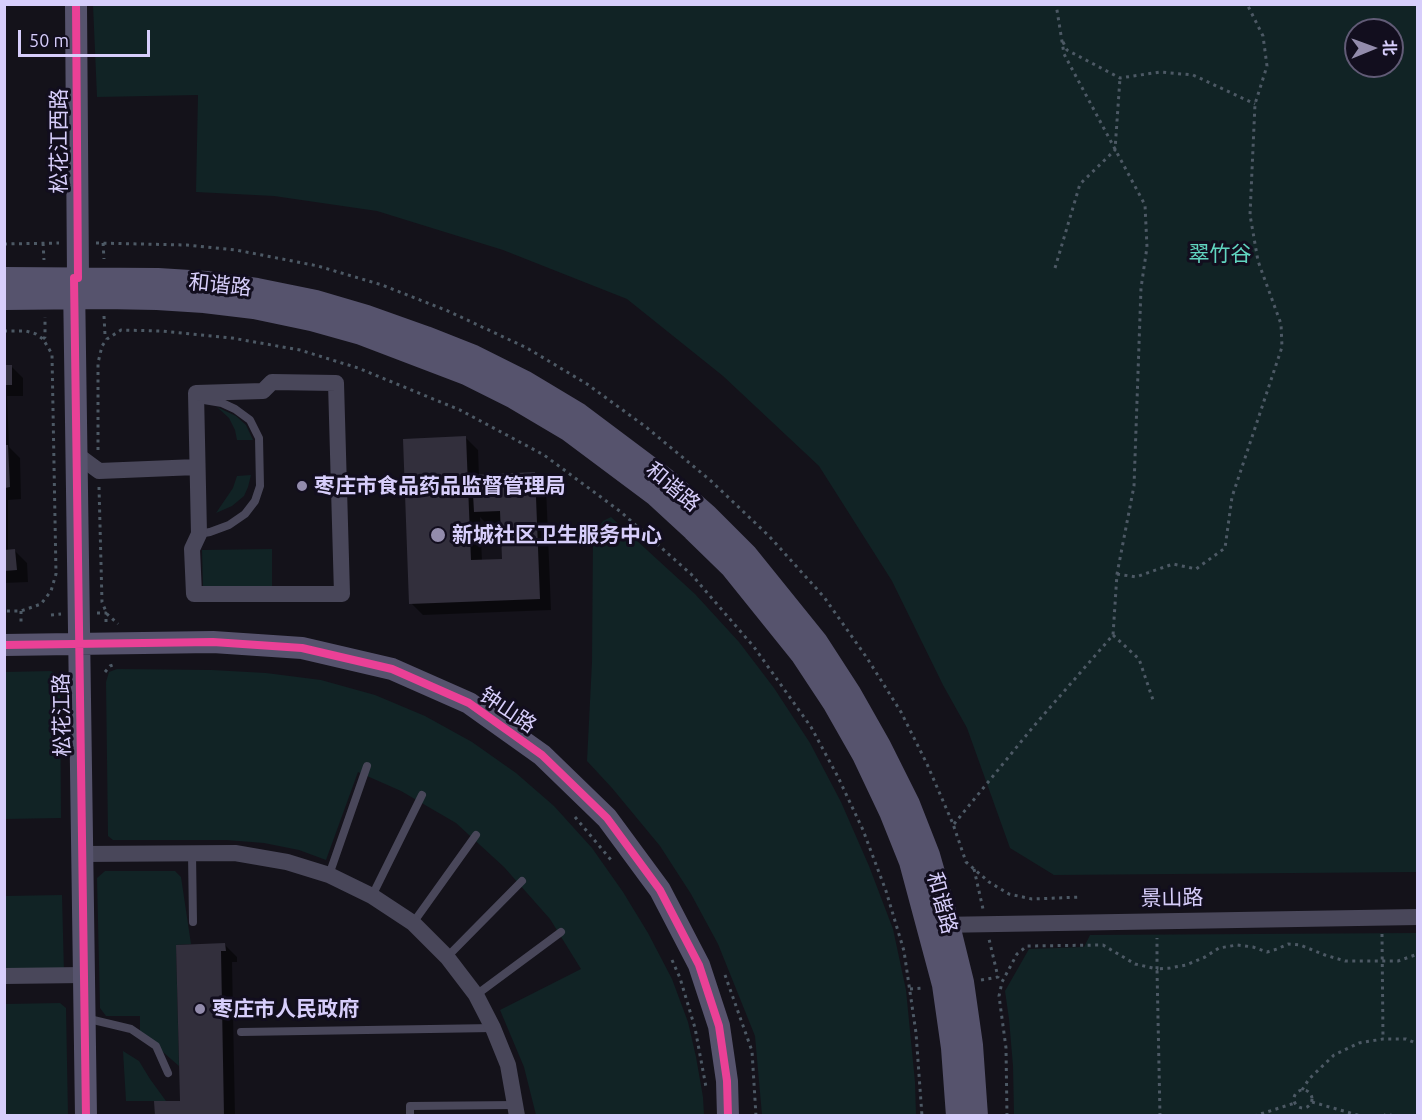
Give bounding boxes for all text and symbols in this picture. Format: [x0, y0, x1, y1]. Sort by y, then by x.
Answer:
scale bar [21, 18, 153, 56]
north arrow [1344, 18, 1404, 78]
text: 50 m [29, 30, 69, 50]
text: 北 [1381, 40, 1399, 56]
street label: 松花江西路 [46, 89, 72, 193]
park label: 翠竹谷 [1189, 241, 1251, 267]
street label: 和谐路 [187, 269, 253, 301]
street label: 和谐路 [641, 457, 705, 517]
place label: 枣庄市食品药品监督管理局 [314, 473, 566, 499]
marker: 枣庄市食品药品监督管理局 [295, 479, 309, 493]
place label: 新城社区卫生服务中心 [452, 522, 662, 548]
marker: 新城社区卫生服务中心 [429, 526, 447, 544]
street label: 松花江路 [49, 673, 75, 757]
street label: 钟山路 [475, 682, 541, 738]
street label: 和谐路 [922, 869, 962, 937]
street label: 景山路 [1140, 885, 1204, 911]
place label: 枣庄市人民政府 [212, 996, 359, 1022]
marker: 枣庄市人民政府 [193, 1002, 207, 1016]

